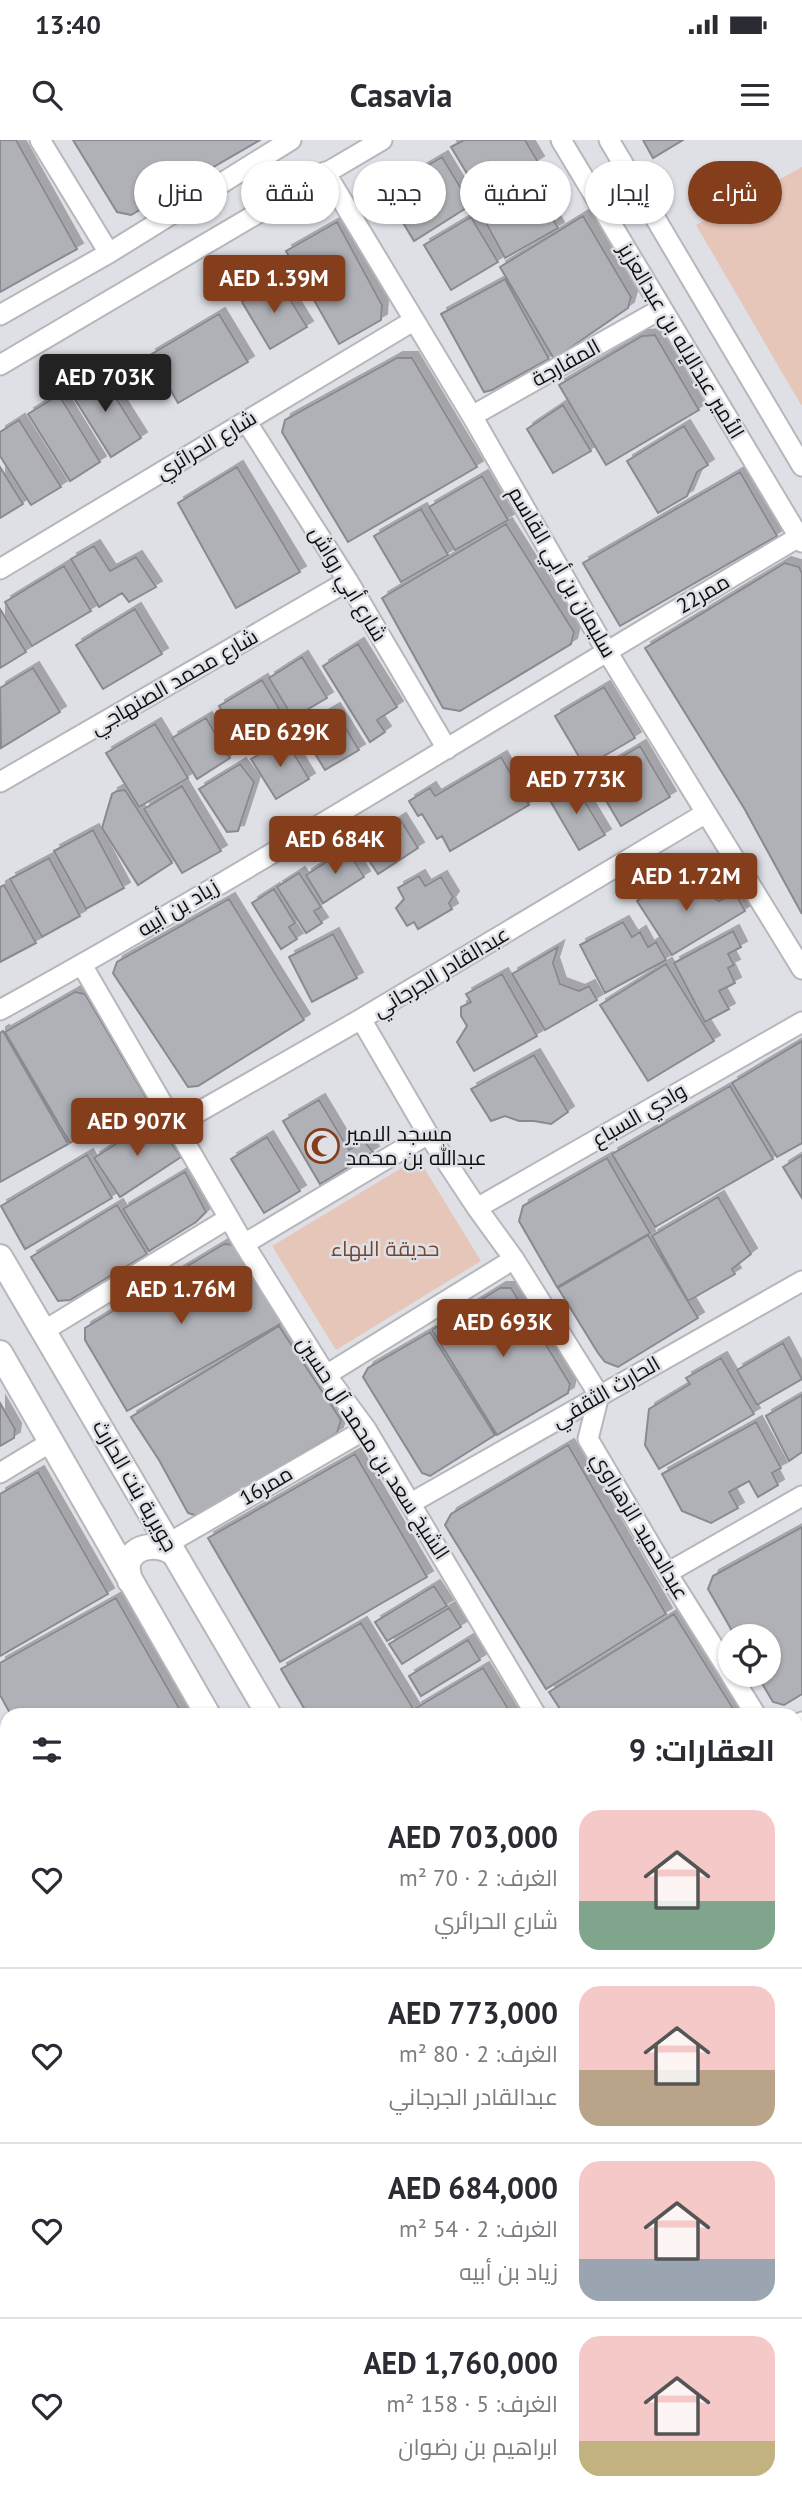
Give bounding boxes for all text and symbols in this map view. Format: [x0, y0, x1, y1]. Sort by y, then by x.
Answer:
text: 13:40 [35, 8, 101, 41]
text: Casavia [350, 74, 452, 116]
icon: search [28, 76, 66, 114]
icon: menu [736, 76, 774, 114]
chip: منزل [134, 161, 227, 224]
chip: شقة [241, 161, 339, 224]
chip: جديد [353, 161, 446, 224]
chip: تصفية [460, 161, 571, 224]
chip: إيجار [585, 161, 674, 224]
chip: شراء [688, 161, 782, 224]
street label: الأمير عبدالإله بن عبدالعزيز [612, 237, 751, 444]
pin: AED 1.39M [194, 256, 354, 315]
text: AED 1.39M [219, 263, 329, 292]
street label: المفارجة [527, 333, 605, 392]
pin: AED 703K [33, 355, 177, 414]
text: AED 703K [55, 362, 155, 391]
street label: شارع الحرائري [150, 404, 263, 488]
street label: سليمان بن أبي القاسم [500, 481, 623, 664]
street label: شارع أبي رواش [301, 521, 393, 648]
street label: ممر22 [671, 568, 734, 619]
street label: شارع محمد الصنهاجي [85, 623, 264, 743]
pin: AED 629K [208, 710, 352, 769]
text: AED 629K [230, 717, 330, 746]
pin: AED 773K [504, 756, 648, 816]
text: AED 773K [526, 764, 626, 793]
pin: AED 684K [263, 816, 407, 876]
text: AED 684K [285, 824, 385, 853]
pin: AED 1.72M [606, 854, 766, 913]
text: AED 1.72M [631, 861, 741, 890]
street label: زياد بن أبيه [132, 873, 223, 942]
street label: عبدالقادر الجرجاني [368, 920, 515, 1026]
street label: وادي السباع [586, 1077, 693, 1155]
pin: AED 907K [65, 1098, 209, 1158]
text: AED 907K [87, 1106, 187, 1135]
place label: مسجد الامير عبدالله بن محمد [345, 1120, 487, 1171]
mosque icon: مسجد الامير عبدالله بن محمد [303, 1127, 341, 1165]
park label: حديقة البهاء [331, 1235, 439, 1262]
pin: AED 1.76M [101, 1266, 261, 1326]
text: AED 1.76M [126, 1274, 236, 1303]
pin: AED 693K [431, 1300, 575, 1359]
text: AED 693K [453, 1307, 553, 1336]
street label: الشيخ سعد بن محمد آل حسين [290, 1331, 456, 1565]
street label: الحارث الثقفي [547, 1350, 666, 1436]
street label: جويرية بنت الحارث [87, 1415, 184, 1556]
street label: عبدالحميد الزهراوي [583, 1447, 695, 1606]
street label: ممر16 [234, 1460, 297, 1511]
map controls [718, 1624, 781, 1687]
button: locate [718, 1624, 781, 1687]
text: العقارات: 9 [629, 1730, 775, 1769]
icon: filters [28, 1731, 66, 1769]
text: AED 703,000 [388, 1817, 558, 1856]
icon: home [635, 1838, 719, 1922]
icon: heart [28, 1861, 66, 1899]
text: الغرف: 2 · 70 m² [399, 1863, 558, 1892]
text: شارع الحرائري [434, 1906, 558, 1935]
text: AED 773,000 [388, 1993, 558, 2032]
icon: home [635, 2014, 719, 2098]
icon: heart [28, 2037, 66, 2075]
text: الغرف: 2 · 80 m² [399, 2039, 558, 2068]
text: عبدالقادر الجرجاني [389, 2082, 558, 2111]
text: AED 684,000 [388, 2168, 558, 2207]
icon: home [635, 2189, 719, 2273]
icon: heart [28, 2212, 66, 2250]
text: الغرف: 2 · 54 m² [399, 2214, 558, 2243]
text: زياد بن أبيه [459, 2257, 558, 2286]
text: AED 1,760,000 [363, 2343, 558, 2382]
icon: home [635, 2364, 719, 2448]
icon: heart [28, 2387, 66, 2425]
text: الغرف: 5 · 158 m² [387, 2389, 558, 2418]
text: ابراهيم بن رضوان [398, 2432, 558, 2461]

